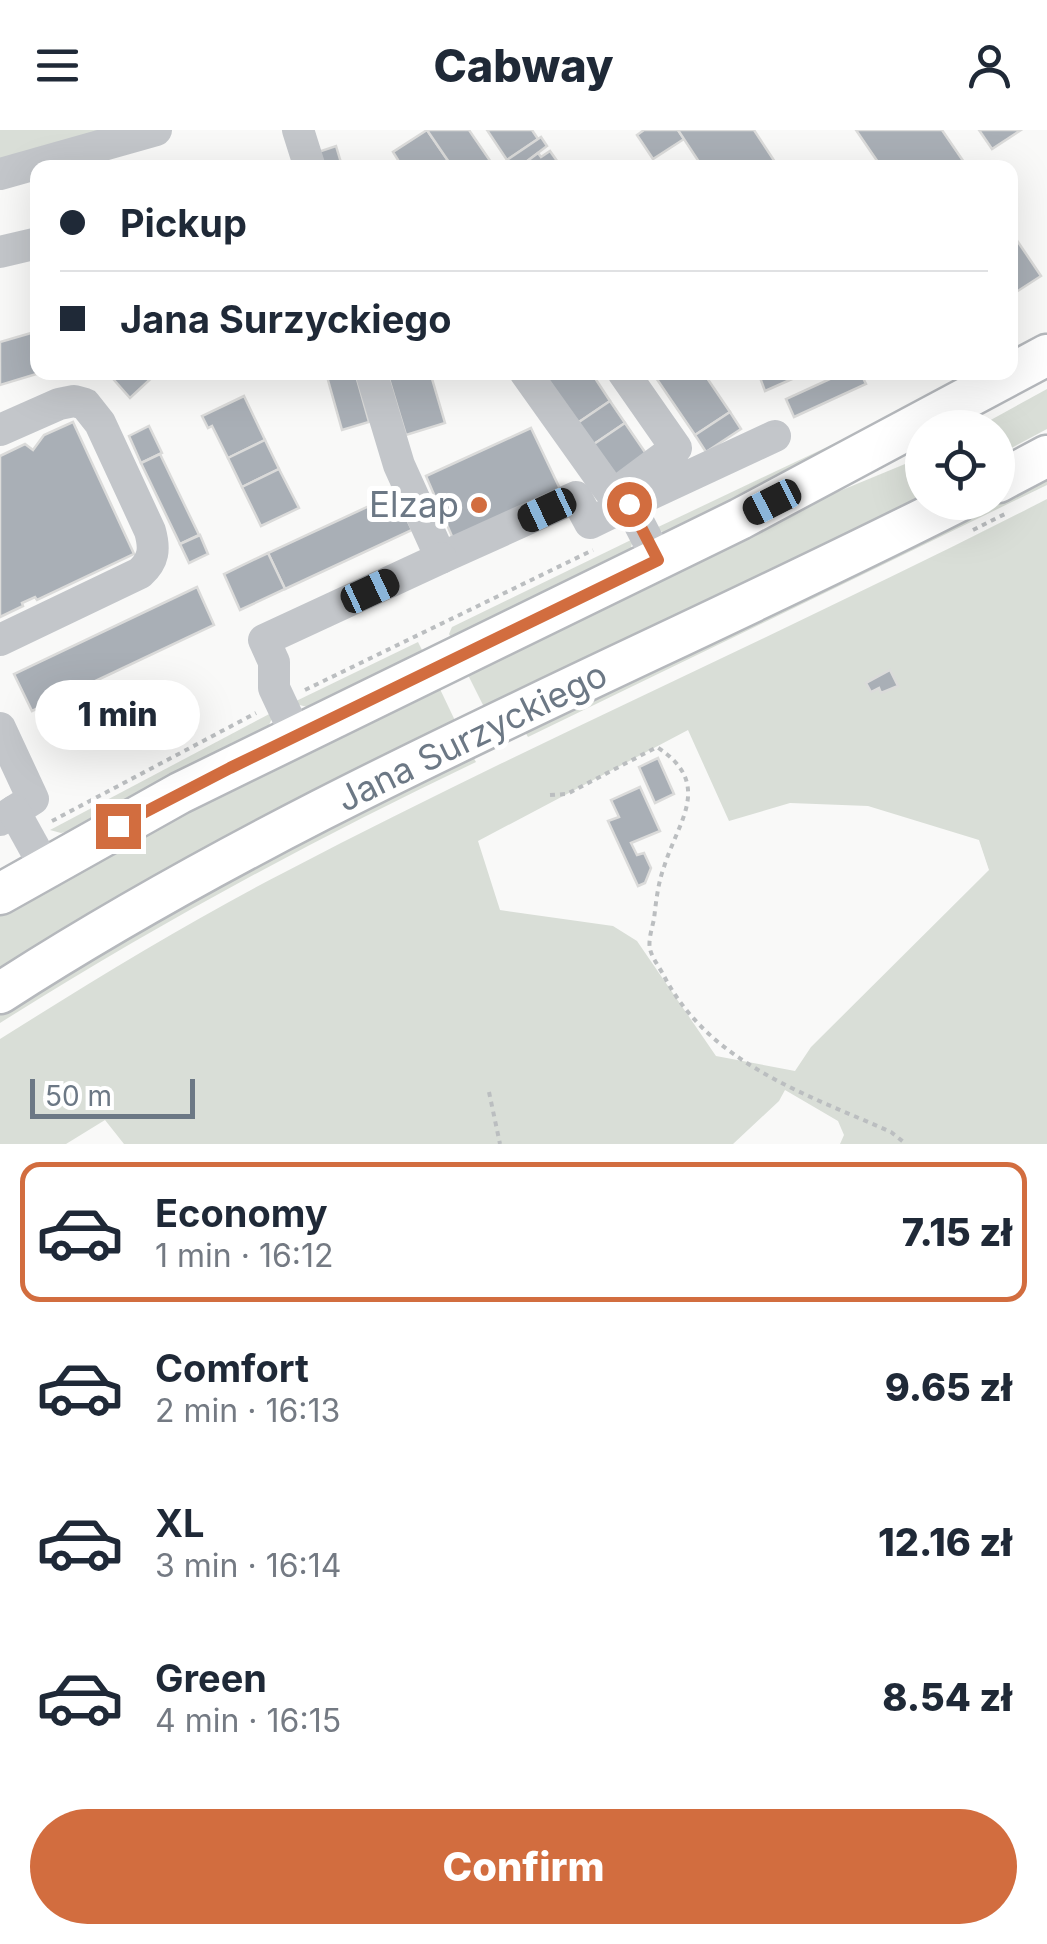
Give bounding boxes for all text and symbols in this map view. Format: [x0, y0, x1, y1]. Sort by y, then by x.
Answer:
icon: menu [30, 38, 85, 93]
text: Cabway [433, 38, 614, 93]
icon: person [962, 38, 1017, 93]
text: Pickup [120, 200, 247, 246]
text: Jana Surzyckiego [120, 296, 452, 342]
map controls [905, 410, 1015, 520]
button: locate [905, 410, 1015, 520]
car [738, 475, 806, 529]
route start [607, 482, 652, 527]
place label: Elzap [369, 483, 459, 525]
car [513, 484, 581, 536]
marker: Elzap [468, 494, 490, 516]
car [336, 565, 404, 617]
street label: Jana Surzyckiego [330, 653, 613, 820]
callout: 1 min [36, 681, 200, 751]
text: 1 min [77, 695, 158, 734]
route end [96, 804, 141, 849]
scale bar [30, 1074, 195, 1118]
text: 50 m [45, 1079, 112, 1113]
icon: car [35, 1187, 125, 1277]
text: Economy [155, 1190, 328, 1236]
text: 7.15 zł [902, 1209, 1012, 1255]
text: 1 min · 16:12 [155, 1236, 334, 1275]
icon: car [35, 1342, 125, 1432]
text: Comfort [155, 1345, 309, 1391]
text: 9.65 zł [885, 1364, 1012, 1410]
text: 2 min · 16:13 [155, 1391, 340, 1430]
icon: car [35, 1497, 125, 1587]
text: XL [155, 1500, 205, 1546]
text: 12.16 zł [878, 1519, 1012, 1565]
text: 3 min · 16:14 [155, 1546, 341, 1585]
icon: car [35, 1652, 125, 1742]
text: Green [155, 1655, 267, 1701]
text: 8.54 zł [882, 1674, 1012, 1720]
text: 4 min · 16:15 [155, 1701, 341, 1740]
button: Confirm [30, 1809, 1017, 1924]

